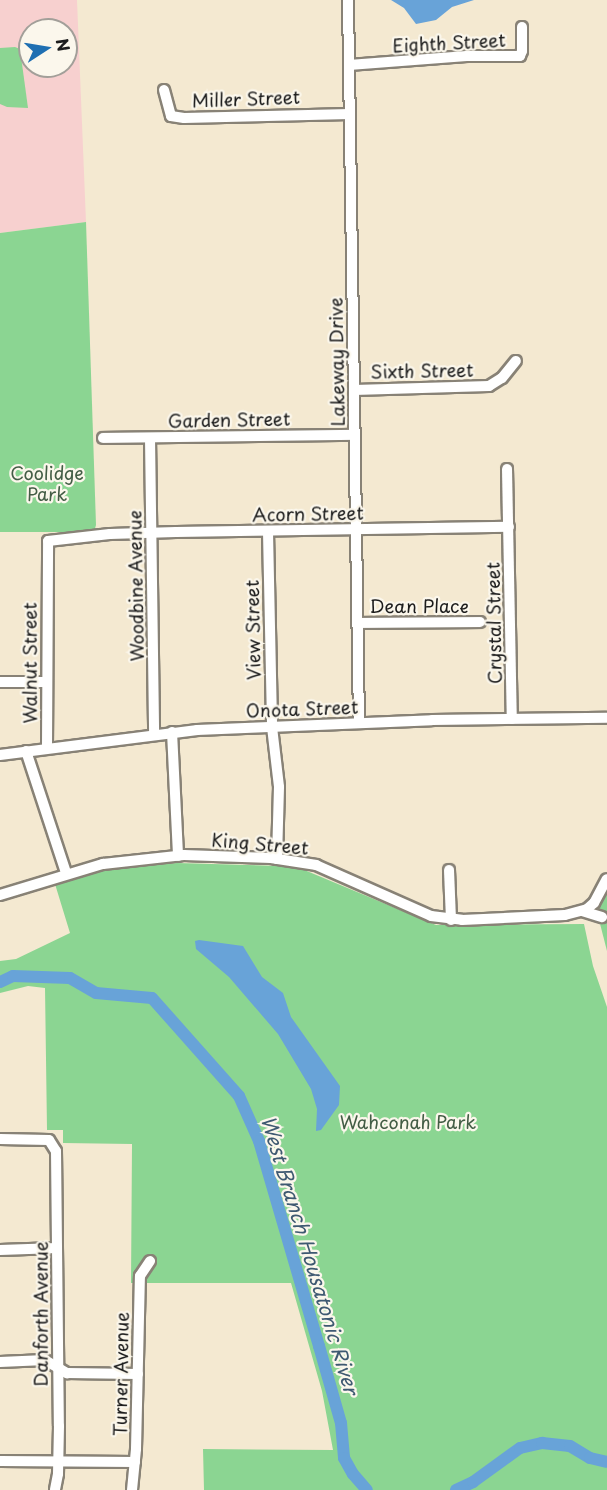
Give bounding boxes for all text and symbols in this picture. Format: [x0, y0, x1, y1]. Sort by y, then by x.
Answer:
north arrow [18, 18, 78, 78]
street label: Eighth Street [391, 29, 507, 57]
text: N [51, 36, 77, 53]
street label: Miller Street [191, 86, 301, 112]
street label: Lakeway Drive [325, 297, 349, 427]
street label: Sixth Street [370, 359, 474, 383]
street label: Garden Street [167, 408, 291, 432]
park label: Coolidge Park [10, 463, 84, 506]
street label: Acorn Street [252, 502, 364, 526]
street label: Woodbine Avenue [124, 510, 148, 662]
street label: Crystal Street [482, 561, 506, 685]
street label: View Street [241, 580, 265, 680]
street label: Dean Place [370, 595, 468, 617]
street label: Walnut Street [19, 603, 41, 723]
street label: Onota Street [245, 696, 359, 722]
street label: King Street [211, 829, 309, 859]
park label: Wahconah Park [339, 1111, 477, 1133]
water label: West Branch Housatonic River [256, 1113, 364, 1397]
street label: Danforth Avenue [30, 1240, 52, 1388]
street label: Turner Avenue [109, 1311, 133, 1437]

